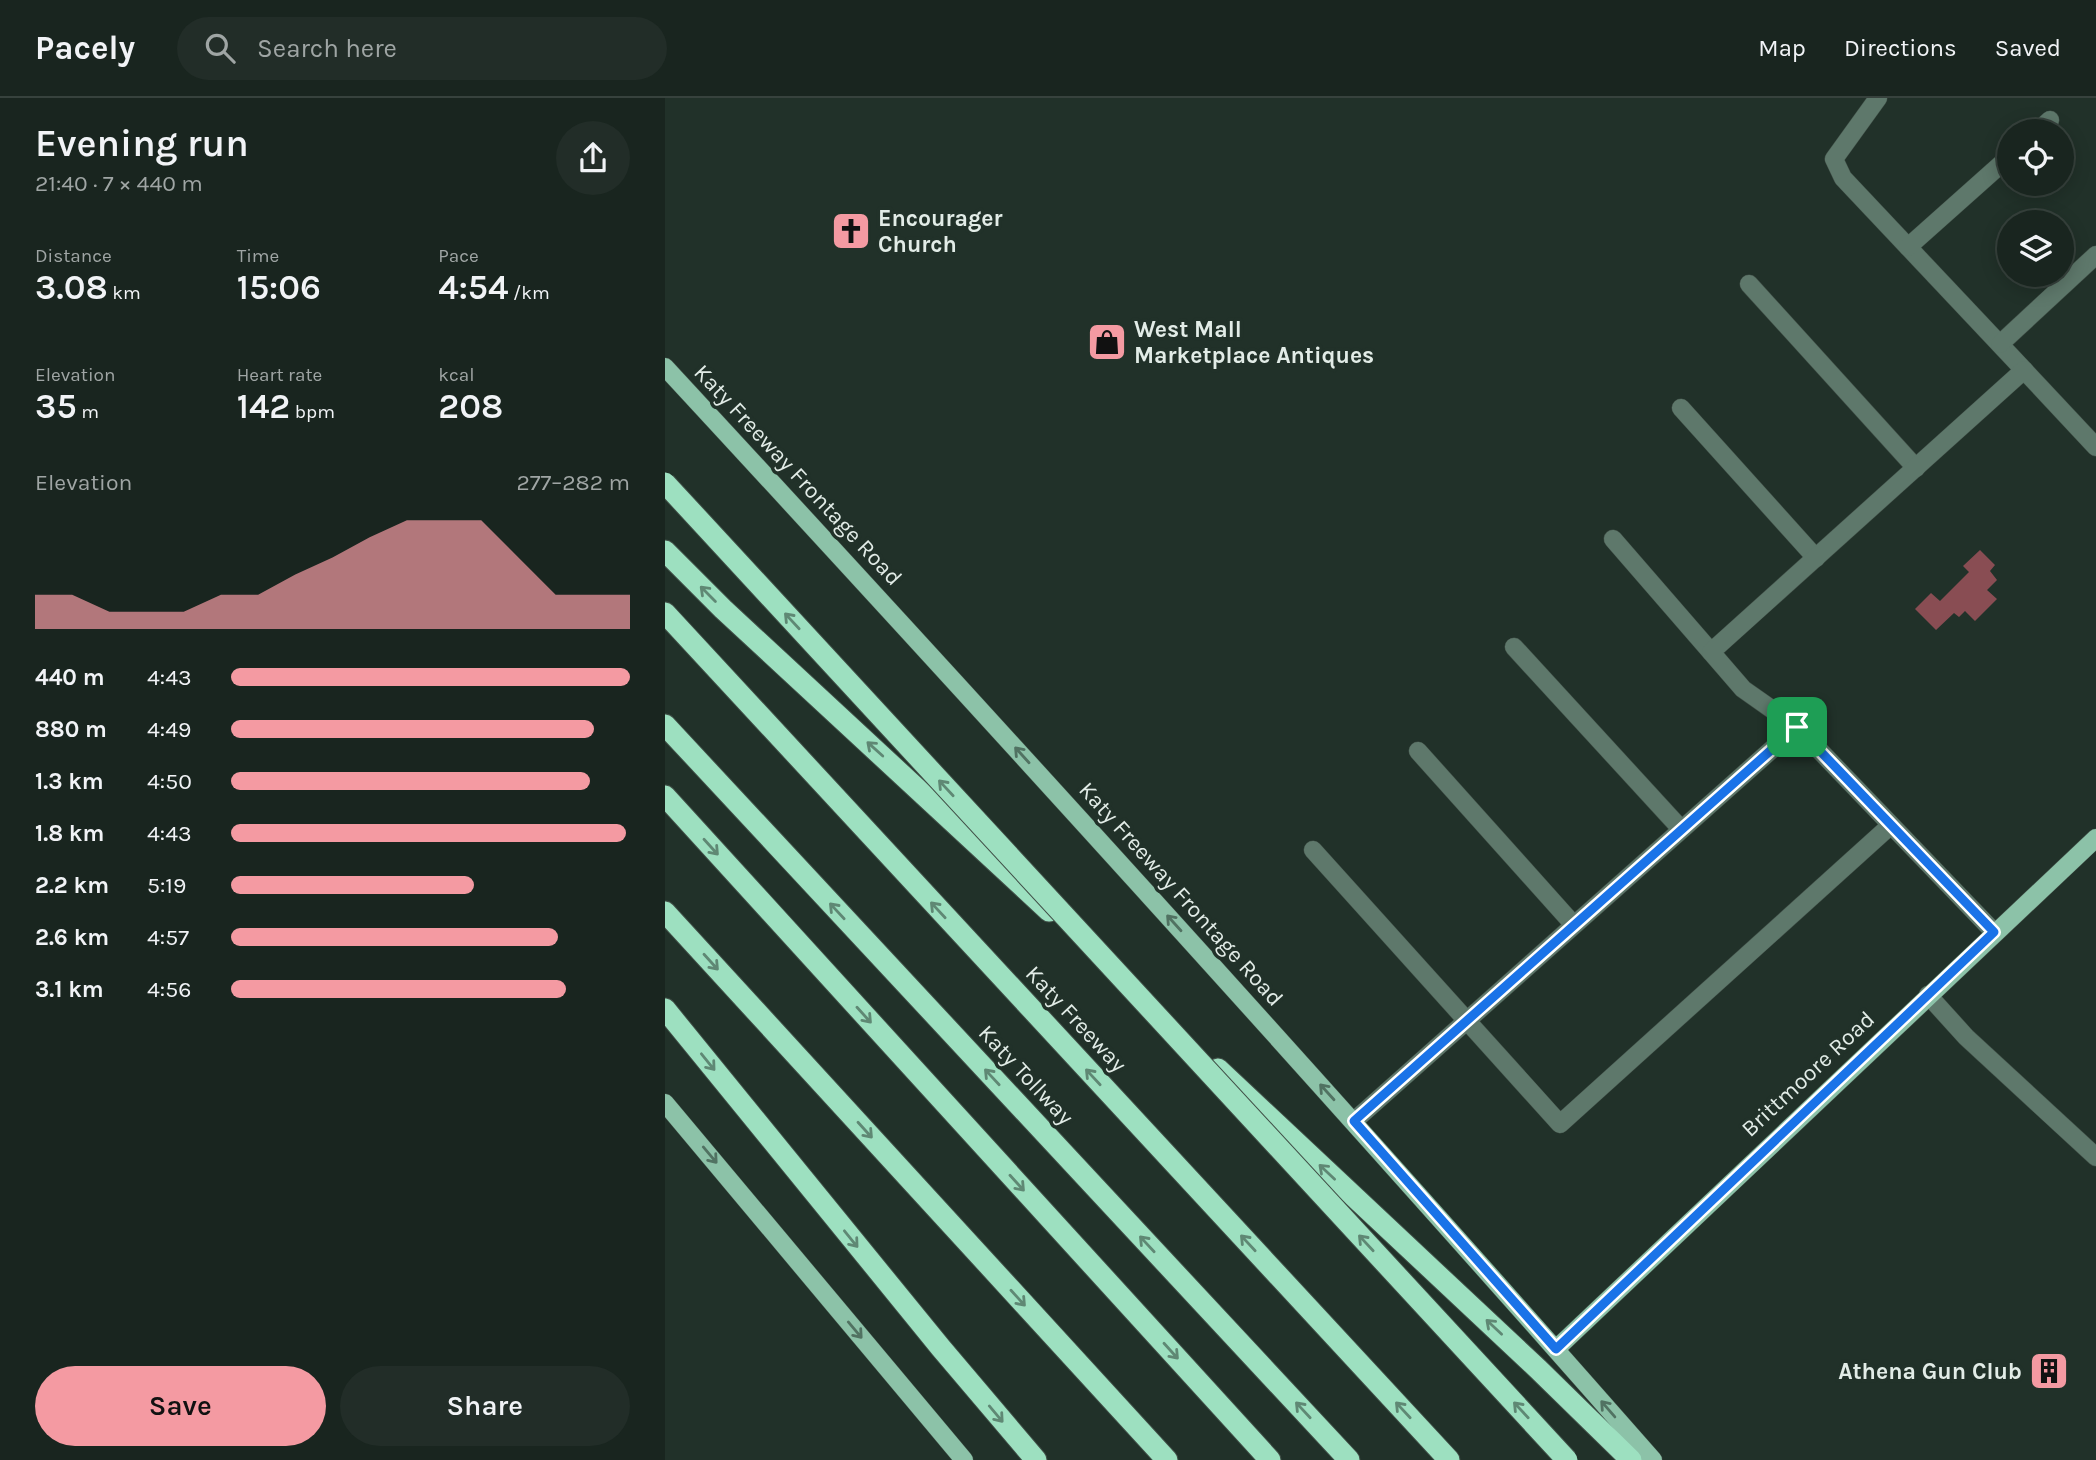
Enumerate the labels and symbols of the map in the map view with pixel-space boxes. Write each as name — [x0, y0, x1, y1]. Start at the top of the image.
place label: Encourager Church — [878, 205, 1003, 258]
church icon: Encourager Church — [830, 210, 872, 252]
place label: West Mall Marketplace Antiques — [1134, 316, 1374, 369]
shop icon: West Mall Marketplace Antiques — [1086, 321, 1128, 363]
street label: Katy Freeway Frontage Road — [688, 359, 908, 591]
one-way arrow — [700, 586, 717, 603]
one-way arrow — [783, 613, 800, 630]
pin — [1767, 697, 1827, 757]
one-way arrow — [867, 740, 884, 757]
one-way arrow — [1014, 746, 1030, 764]
street label: Katy Freeway Frontage Road — [1073, 776, 1289, 1012]
one-way arrow — [938, 779, 954, 797]
one-way arrow — [703, 838, 719, 856]
one-way arrow — [930, 902, 947, 919]
one-way arrow — [829, 903, 846, 920]
one-way arrow — [1166, 915, 1183, 932]
one-way arrow — [703, 953, 720, 970]
street label: Katy Freeway — [1020, 960, 1132, 1078]
street label: Brittmoore Road — [1736, 1005, 1880, 1143]
one-way arrow — [856, 1006, 872, 1024]
street label: Katy Tollway — [973, 1019, 1079, 1131]
one-way arrow — [700, 1052, 716, 1070]
one-way arrow — [984, 1069, 1001, 1086]
one-way arrow — [1085, 1069, 1102, 1086]
one-way arrow — [1319, 1083, 1335, 1101]
one-way arrow — [857, 1121, 873, 1139]
one-way arrow — [702, 1145, 717, 1163]
one-way arrow — [1319, 1163, 1336, 1180]
one-way arrow — [1009, 1174, 1026, 1191]
one-way arrow — [843, 1229, 859, 1247]
one-way arrow — [1240, 1234, 1256, 1252]
one-way arrow — [1358, 1235, 1375, 1252]
one-way arrow — [1139, 1236, 1156, 1253]
one-way arrow — [1010, 1288, 1026, 1306]
one-way arrow — [1486, 1319, 1503, 1336]
one-way arrow — [847, 1320, 863, 1338]
one-way arrow — [1162, 1342, 1179, 1359]
building icon: Athena Gun Club — [2028, 1350, 2070, 1392]
place label: Athena Gun Club — [1838, 1358, 2022, 1385]
one-way arrow — [1600, 1400, 1616, 1418]
one-way arrow — [1395, 1401, 1411, 1419]
one-way arrow — [1294, 1402, 1311, 1419]
one-way arrow — [1512, 1402, 1529, 1419]
one-way arrow — [988, 1404, 1004, 1422]

